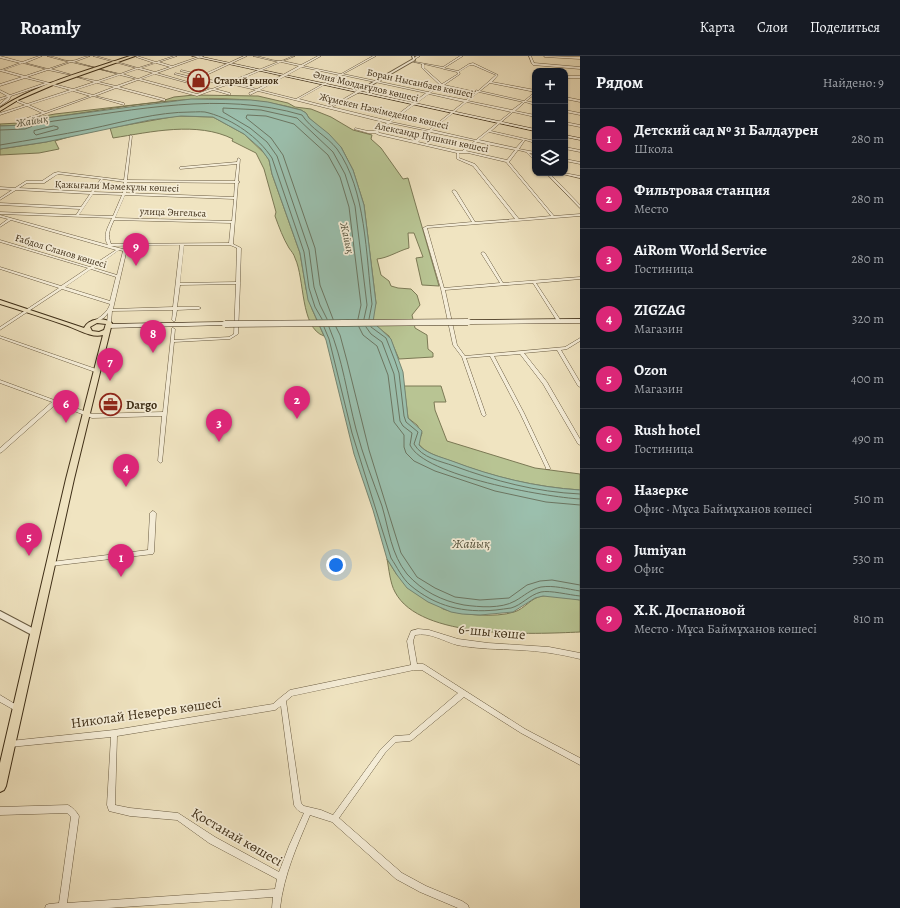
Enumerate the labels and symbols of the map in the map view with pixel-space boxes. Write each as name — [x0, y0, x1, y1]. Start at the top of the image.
street label: Боран Нысанбаев көшесі — [365, 65, 475, 102]
shop icon: Старый рынок — [186, 67, 212, 93]
street label: Әлия Молдағұлов көшесі — [312, 68, 420, 105]
place label: Старый рынок — [214, 74, 279, 87]
street label: Жұмекен Нәжімеденов көшесі — [318, 90, 450, 133]
water label: Жайық — [14, 111, 49, 131]
street label: Александр Пушкин көшесі — [373, 118, 490, 156]
street label: Қажығали Мәмекұлы көшесі — [55, 177, 179, 196]
street label: улица Энгельса — [139, 204, 207, 220]
water label: Жайық — [336, 220, 358, 255]
street label: Ғабдол Сланов көшесі — [14, 231, 108, 271]
pin: 9 — [123, 233, 149, 266]
pin: 8 — [140, 320, 166, 353]
pin: 7 — [97, 348, 123, 381]
pin: 2 — [284, 386, 310, 419]
pin: 6 — [53, 390, 79, 423]
office icon: Dargo — [98, 392, 124, 418]
place label: Dargo — [126, 397, 157, 413]
pin: 3 — [206, 409, 232, 442]
pin: 4 — [113, 454, 139, 487]
pin: 5 — [16, 523, 42, 556]
water label: Жайық — [451, 535, 490, 552]
pin: 1 — [108, 544, 134, 577]
your location — [326, 555, 346, 575]
street label: 6-шы көше — [458, 620, 526, 644]
street label: Николай Неверев көшесі — [69, 693, 223, 733]
street label: Қостанай көшесі — [188, 803, 286, 871]

